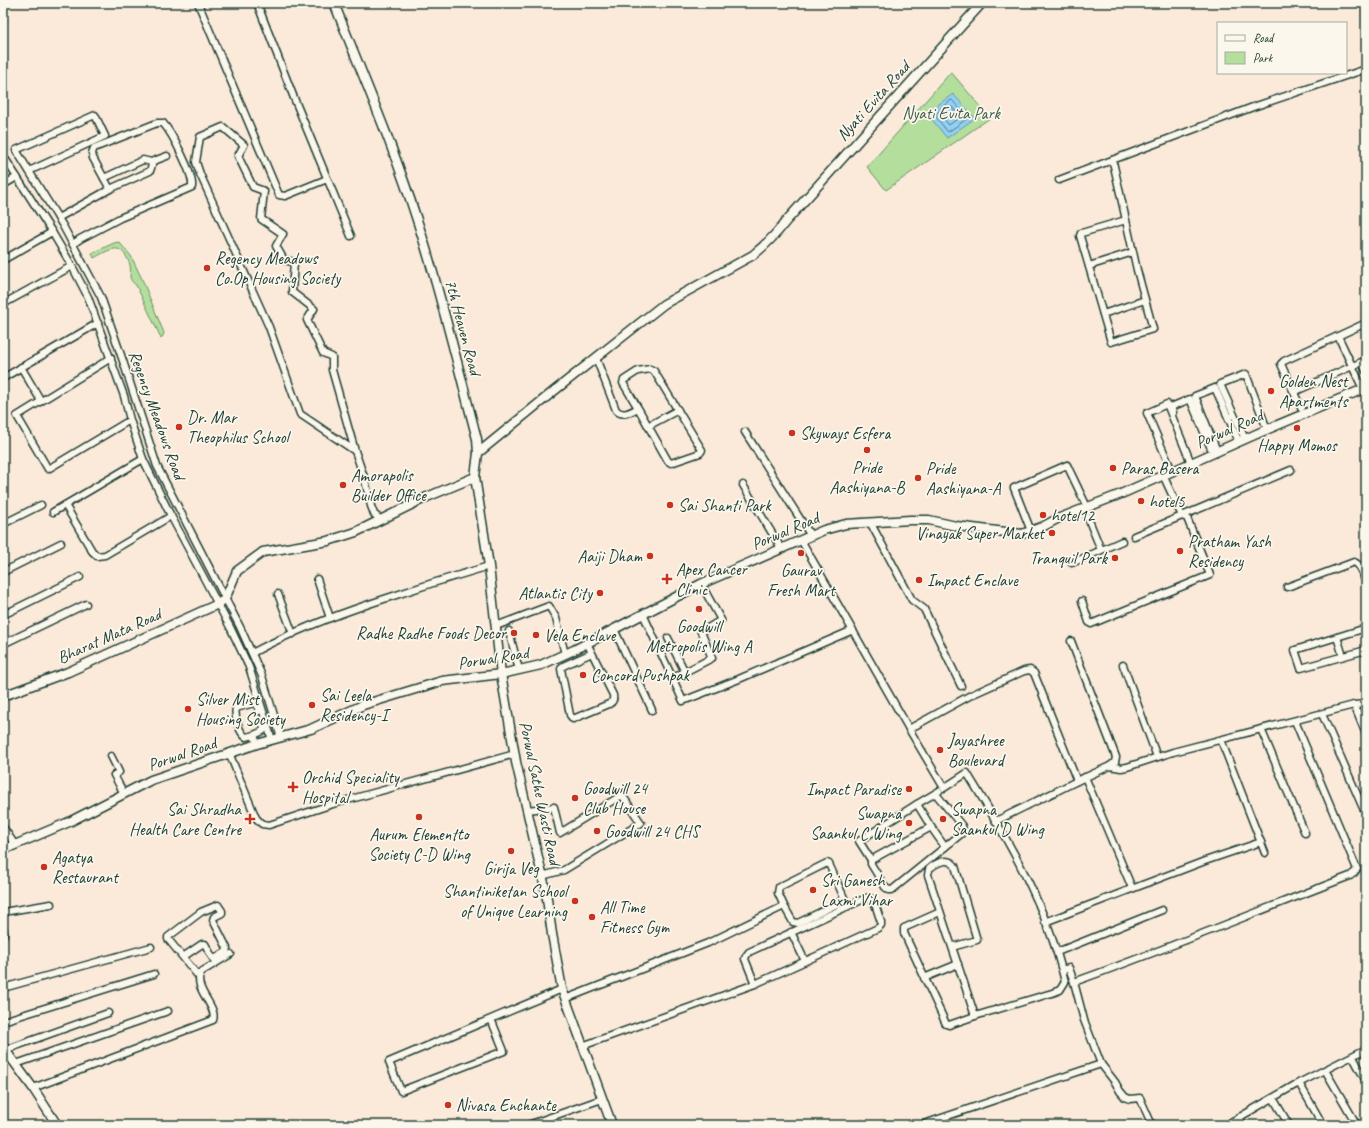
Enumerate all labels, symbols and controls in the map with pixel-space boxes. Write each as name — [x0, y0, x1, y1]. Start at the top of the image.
legend — [1217, 22, 1347, 74]
text: Road — [1253, 30, 1275, 46]
text: Park — [1253, 50, 1274, 66]
street label: Nyati Evita Road — [832, 54, 916, 145]
park label: Nyati Evita Park — [902, 103, 1002, 124]
place label: Regency Meadows Co.Op Housing Society — [215, 248, 342, 289]
marker: Regency Meadows Co.Op Housing Society — [202, 263, 212, 273]
street label: 7th Heaven Road — [440, 277, 487, 380]
street label: Regency Meadows Road — [124, 348, 191, 485]
place label: Golden Nest Apartments — [1279, 371, 1350, 412]
marker: Golden Nest Apartments — [1266, 386, 1276, 396]
street label: Porwal Road — [1192, 404, 1268, 453]
place label: Dr. Mar Theophilus School — [187, 407, 291, 448]
marker: Dr. Mar Theophilus School — [174, 422, 184, 432]
place label: Skyways Esfera — [800, 423, 891, 444]
marker: Happy Momos — [1292, 423, 1302, 433]
marker: Skyways Esfera — [787, 428, 797, 438]
place label: Happy Momos — [1257, 435, 1338, 456]
marker: Pride Aashiyana-B — [862, 445, 872, 455]
place label: Pride Aashiyana-B — [830, 457, 906, 498]
place label: Pride Aashiyana-A — [926, 458, 1002, 499]
place label: Paras Basera — [1121, 458, 1200, 479]
marker: Paras Basera — [1108, 463, 1118, 473]
place label: Amorapolis Builder Office — [351, 465, 427, 506]
marker: Pride Aashiyana-A — [913, 473, 923, 483]
marker: Amorapolis Builder Office — [338, 480, 348, 490]
place label: hotel5 — [1149, 491, 1186, 512]
place label: Sai Shanti Park — [678, 495, 772, 516]
marker: hotel5 — [1136, 496, 1146, 506]
marker: Sai Shanti Park — [665, 500, 675, 510]
place label: hotel12 — [1051, 505, 1096, 526]
street label: Porwal Road — [748, 507, 824, 555]
marker: hotel12 — [1038, 510, 1048, 520]
place label: Vinayak Super Market — [916, 523, 1046, 544]
marker: Vinayak Super Market — [1047, 528, 1057, 538]
place label: Pratham Yash Residency — [1188, 531, 1271, 572]
place label: Aaiji Dham — [578, 546, 642, 567]
marker: Pratham Yash Residency — [1175, 546, 1185, 556]
marker: Gaurav Fresh Mart — [796, 548, 806, 558]
place label: Tranquil Park — [1030, 548, 1109, 569]
marker: Aaiji Dham — [645, 551, 655, 561]
marker: Tranquil Park — [1110, 553, 1120, 563]
place label: Apex Cancer Clinic — [676, 559, 748, 600]
place label: Gaurav Fresh Mart — [767, 560, 837, 601]
place label: Impact Enclave — [927, 570, 1019, 591]
marker: Apex Cancer Clinic — [661, 573, 673, 585]
marker: Impact Enclave — [914, 575, 924, 585]
place label: Atlantis City — [519, 583, 593, 604]
marker: Atlantis City — [595, 588, 605, 598]
street label: Bharat Mata Road — [54, 602, 167, 668]
marker: Goodwill Metropolis Wing A — [694, 604, 704, 614]
place label: Goodwill Metropolis Wing A — [646, 616, 753, 657]
place label: Radhe Radhe Foods Decor — [356, 623, 508, 644]
place label: Vela Enclave — [544, 625, 617, 646]
marker: Radhe Radhe Foods Decor — [509, 628, 519, 638]
marker: Vela Enclave — [531, 630, 541, 640]
street label: Porwal Road — [456, 642, 532, 674]
place label: Concord Pushpak — [591, 665, 691, 686]
marker: Concord Pushpak — [578, 670, 588, 680]
place label: Sai Leela Residency-I — [320, 685, 392, 726]
place label: Silver Mist Housing Society — [196, 689, 286, 730]
marker: Sai Leela Residency-I — [307, 700, 317, 710]
marker: Silver Mist Housing Society — [183, 704, 193, 714]
street label: Porwal Sathe Wasti Road — [515, 719, 566, 870]
place label: Jayashree Boulevard — [947, 730, 1006, 771]
street label: Porwal Road — [145, 732, 221, 776]
marker: Jayashree Boulevard — [935, 745, 945, 755]
place label: Orchid Speciality Hospital — [302, 767, 400, 808]
place label: Goodwill 24 Club House — [583, 778, 649, 819]
place label: Impact Paradise — [807, 779, 902, 800]
marker: Orchid Speciality Hospital — [287, 781, 299, 793]
marker: Impact Paradise — [904, 784, 914, 794]
marker: Goodwill 24 Club House — [570, 793, 580, 803]
place label: Sai Shradha Health Care Centre — [129, 799, 243, 840]
place label: Swapna Saankul D Wing — [951, 799, 1045, 840]
place label: Swapna Saankul C Wing — [810, 803, 903, 844]
marker: Aurum Elementto Society C-D Wing — [414, 812, 424, 822]
marker: Sai Shradha Health Care Centre — [244, 813, 256, 825]
marker: Swapna Saankul D Wing — [938, 814, 948, 824]
marker: Swapna Saankul C Wing — [904, 818, 914, 828]
place label: Goodwill 24 CHS — [605, 821, 702, 842]
place label: Aurum Elementto Society C-D Wing — [369, 824, 471, 865]
marker: Goodwill 24 CHS — [592, 826, 602, 836]
marker: Girija Veg — [506, 846, 516, 856]
place label: Agatya Restaurant — [52, 847, 120, 888]
place label: Girija Veg — [484, 858, 539, 879]
marker: Agatya Restaurant — [39, 862, 49, 872]
place label: Sri Ganesh Laxmi Vihar — [821, 870, 894, 911]
place label: Shantiniketan School of Unique Learning — [443, 881, 570, 922]
marker: Sri Ganesh Laxmi Vihar — [808, 885, 818, 895]
marker: Shantiniketan School of Unique Learning — [570, 896, 580, 906]
place label: All Time Fitness Gym — [600, 897, 670, 938]
marker: All Time Fitness Gym — [587, 912, 597, 922]
place label: Nivasa Enchante — [456, 1095, 557, 1116]
marker: Nivasa Enchante — [443, 1100, 453, 1110]

